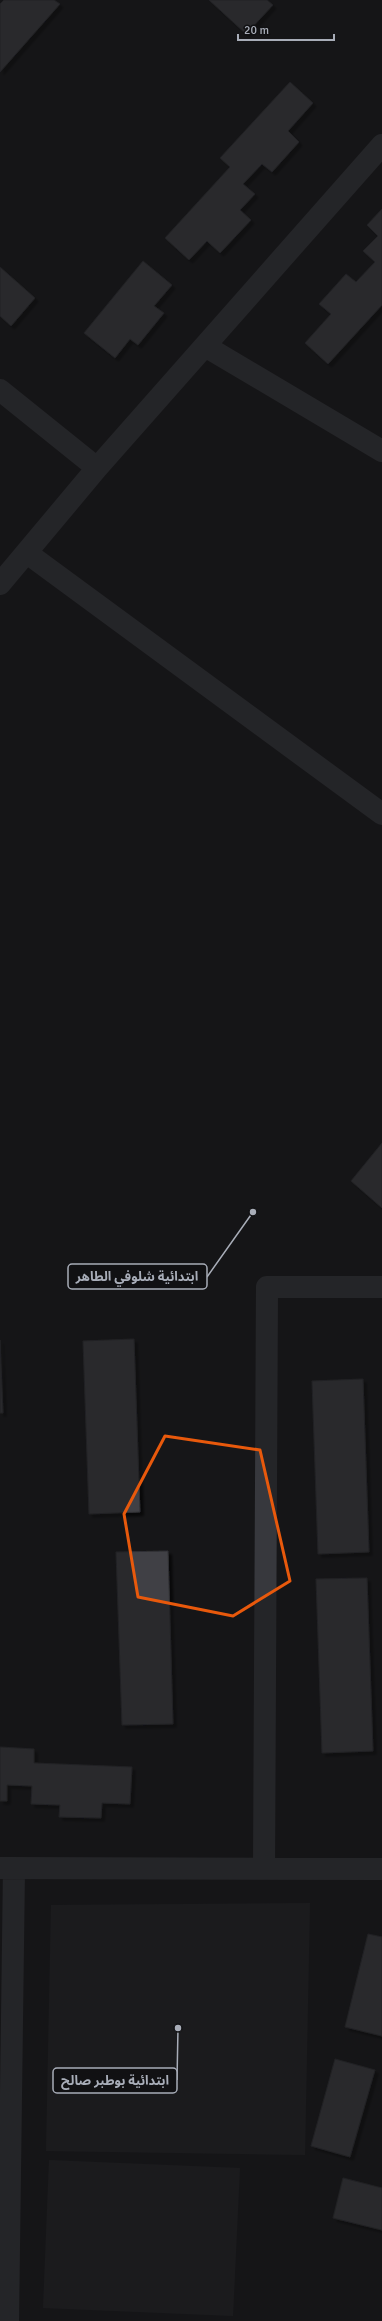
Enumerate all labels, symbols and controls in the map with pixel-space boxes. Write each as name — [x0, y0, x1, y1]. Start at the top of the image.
scale bar — [238, 16, 334, 42]
text: 20 m — [244, 23, 269, 38]
callout: ابتدائية شلوفي الطاهر — [68, 1264, 207, 1289]
text: ابتدائية شلوفي الطاهر — [75, 1269, 198, 1287]
callout: ابتدائية بوطبر صالح — [53, 2068, 177, 2093]
text: ابتدائية بوطبر صالح — [61, 2073, 169, 2090]

